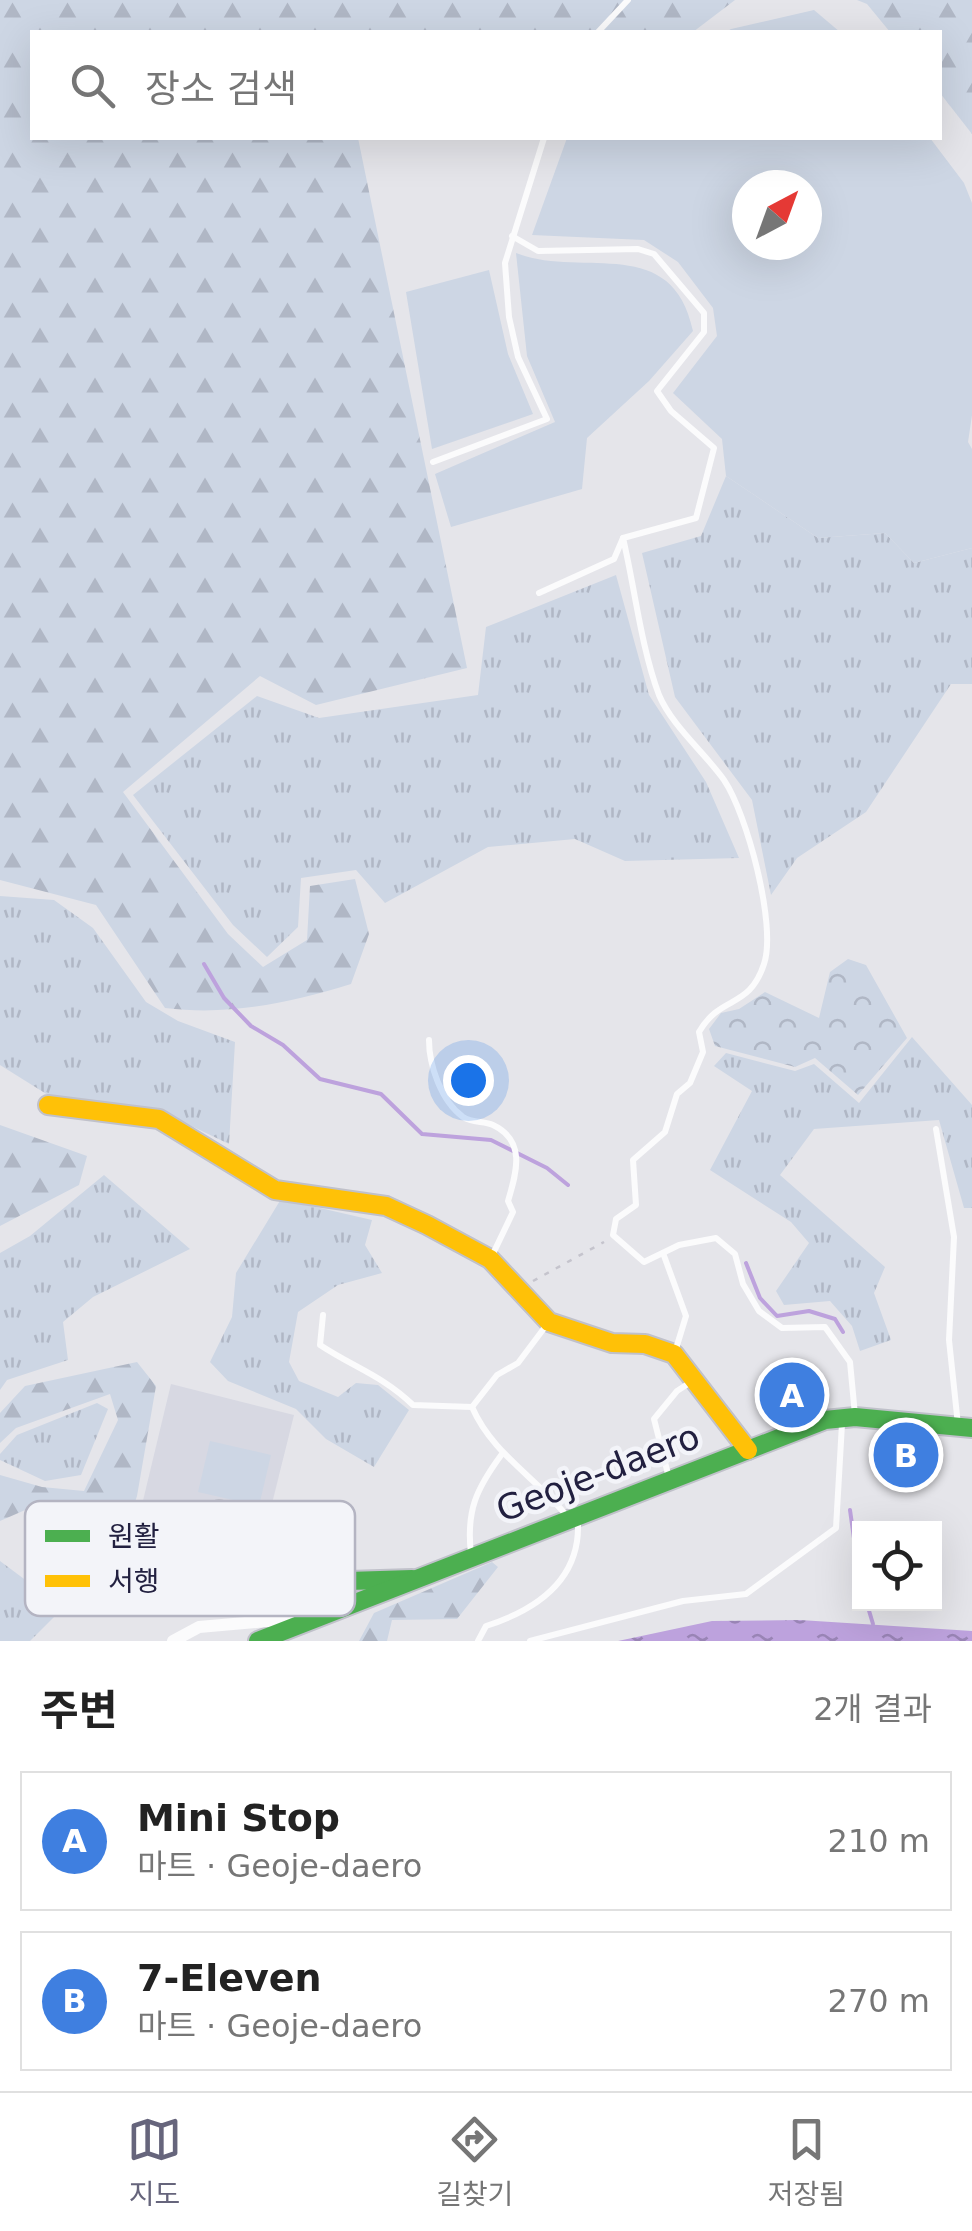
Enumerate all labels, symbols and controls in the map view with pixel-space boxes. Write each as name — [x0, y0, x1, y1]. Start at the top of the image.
search box — [30, 30, 942, 140]
icon: search — [65, 58, 120, 113]
text: 장소 검색 — [145, 67, 297, 111]
north arrow — [732, 170, 822, 260]
your location — [443, 1055, 494, 1106]
pin: A — [760, 1358, 824, 1432]
street label: Geoje-daero — [491, 1416, 705, 1530]
pin: B — [874, 1418, 938, 1492]
legend — [25, 1501, 355, 1616]
text: 원활 — [108, 1520, 160, 1553]
map controls — [852, 1521, 942, 1611]
button: locate — [852, 1521, 942, 1611]
text: 서행 — [108, 1565, 160, 1598]
text: 주변 — [40, 1686, 117, 1735]
text: 2개 결과 — [813, 1690, 932, 1728]
text: Mini Stop — [137, 1796, 340, 1840]
text: A — [62, 1822, 87, 1860]
text: 210 m — [828, 1822, 930, 1860]
text: 마트 · Geoje-daero — [137, 1847, 422, 1885]
text: 7-Eleven — [137, 1956, 322, 2000]
text: B — [62, 1982, 87, 2020]
text: 270 m — [828, 1982, 930, 2020]
text: 마트 · Geoje-daero — [137, 2007, 422, 2045]
tab: 지도 — [127, 2112, 182, 2212]
tab: 길찾기 — [436, 2112, 513, 2212]
tab: 저장됨 — [768, 2112, 845, 2212]

